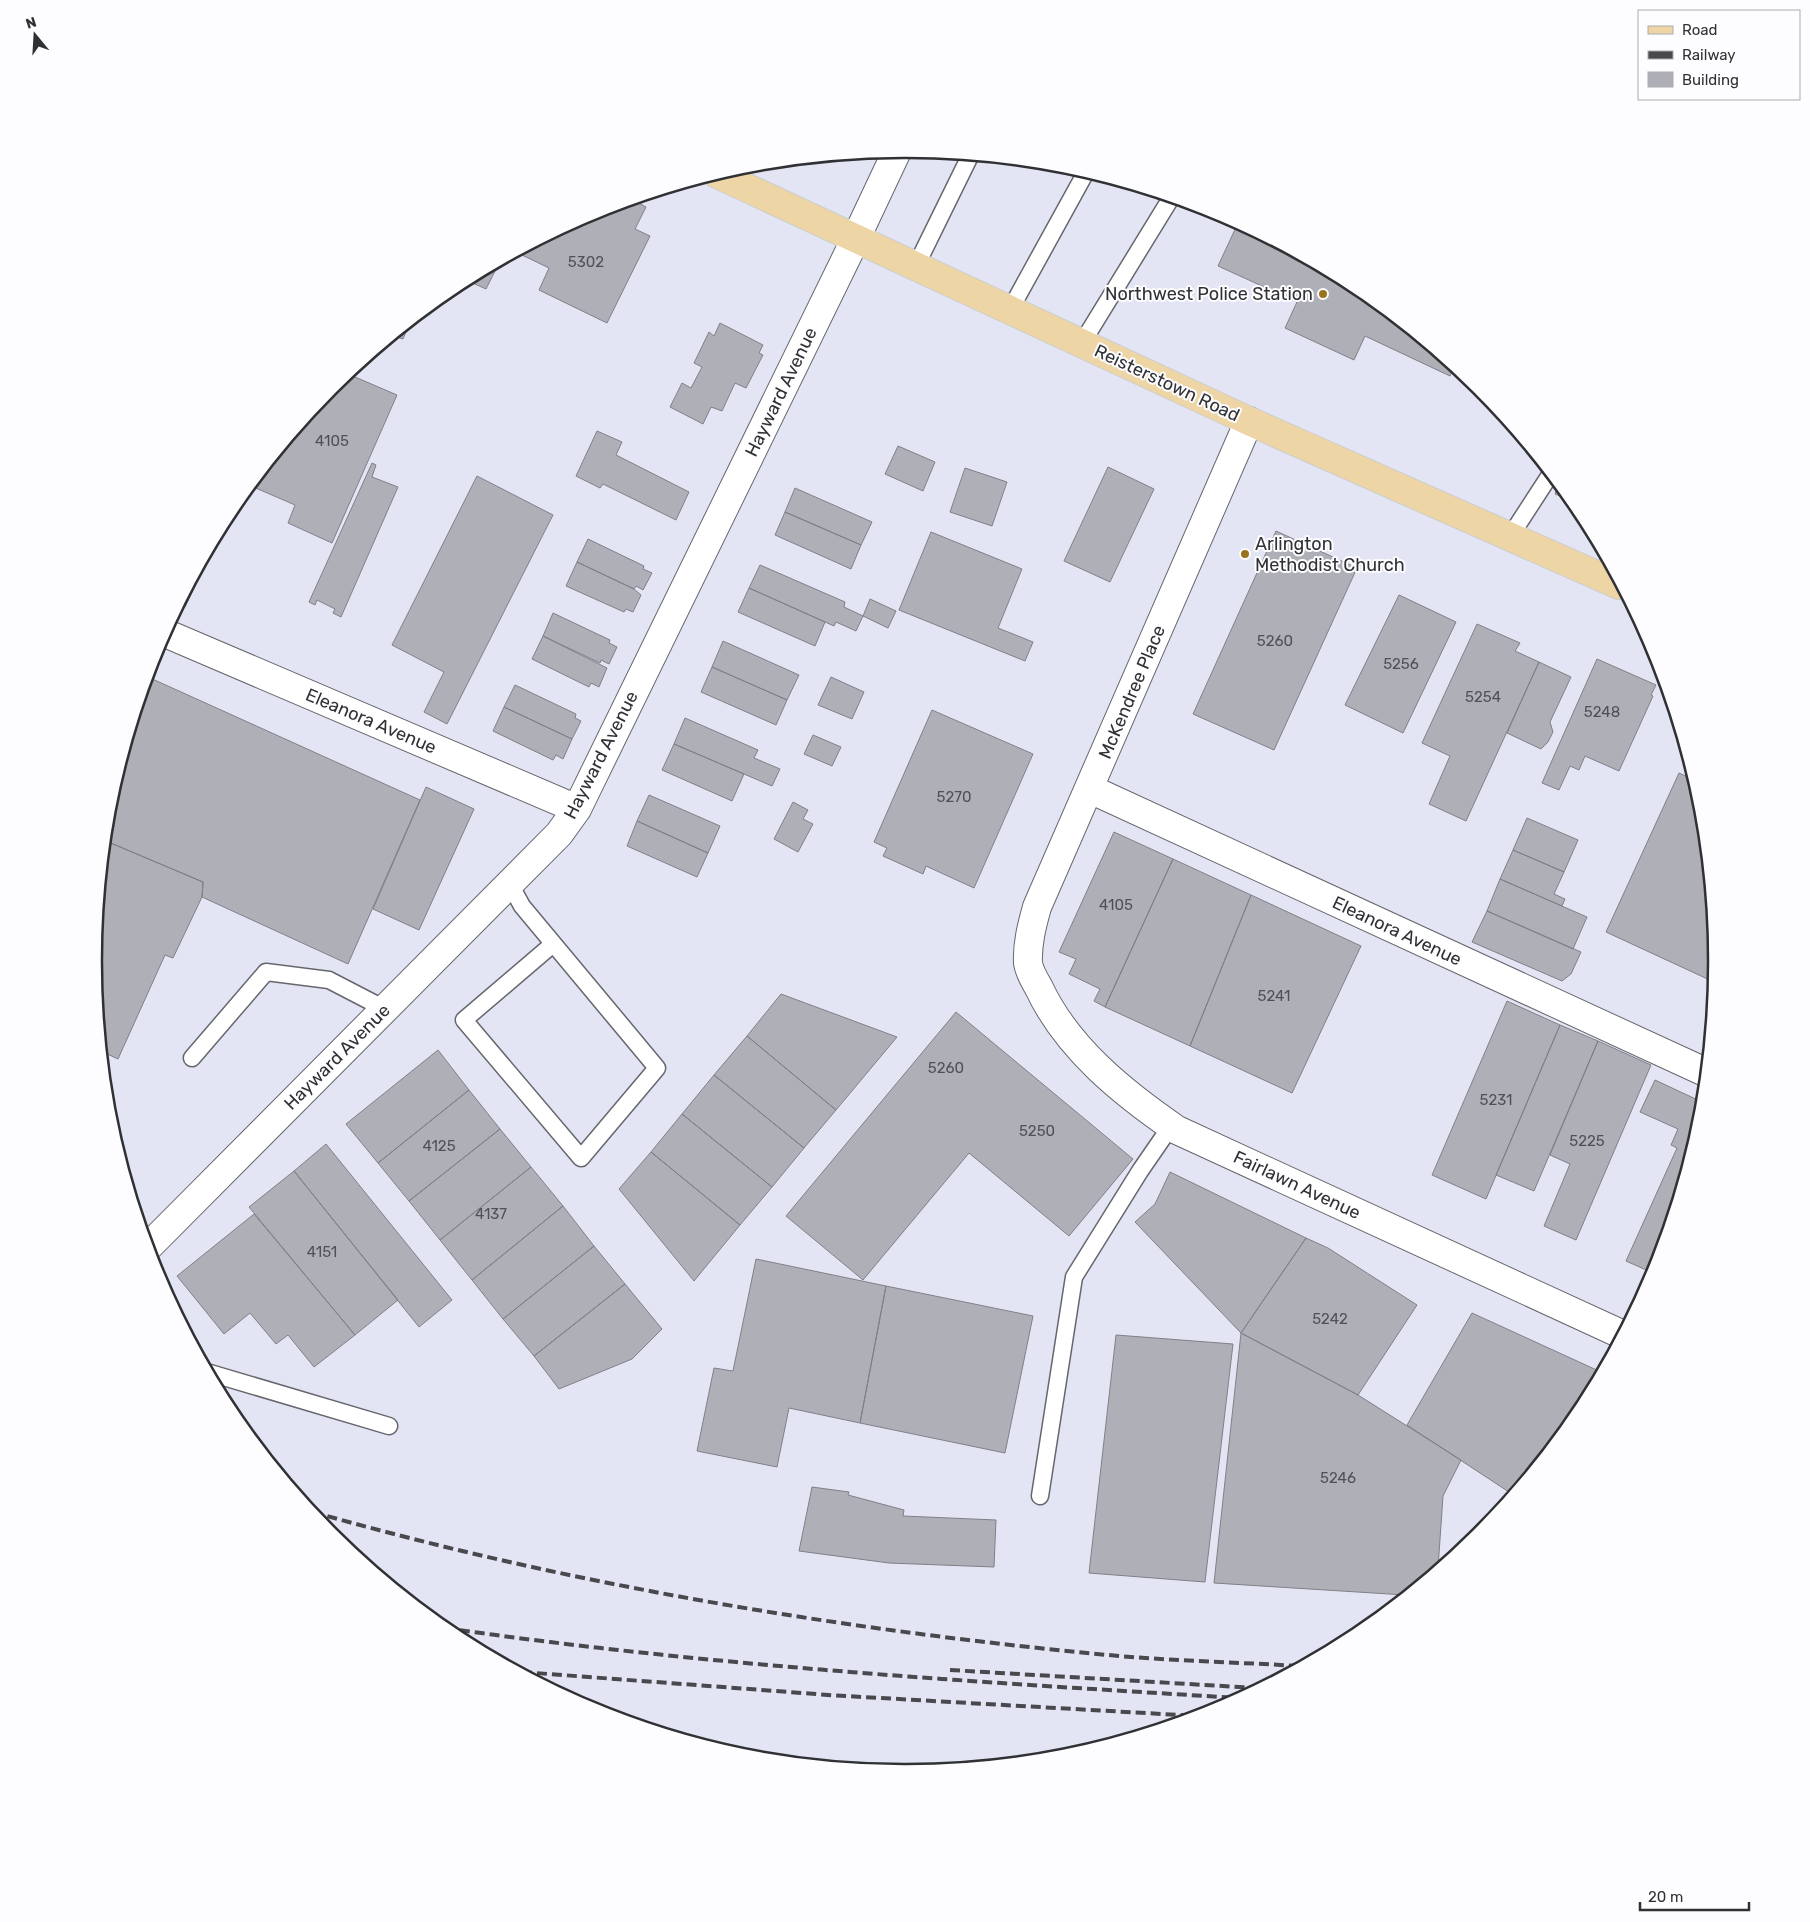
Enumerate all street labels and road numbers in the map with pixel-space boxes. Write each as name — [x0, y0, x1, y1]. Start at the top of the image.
street label: Hayward Avenue — [740, 324, 822, 460]
street label: Reisterstown Road — [1091, 340, 1243, 426]
street label: McKendree Place — [1094, 622, 1170, 762]
street label: Eleanora Avenue — [302, 683, 440, 759]
street label: Hayward Avenue — [559, 687, 643, 823]
street label: Eleanora Avenue — [1329, 891, 1465, 971]
street label: Hayward Avenue — [279, 999, 395, 1115]
street label: Fairlawn Avenue — [1230, 1146, 1364, 1224]

